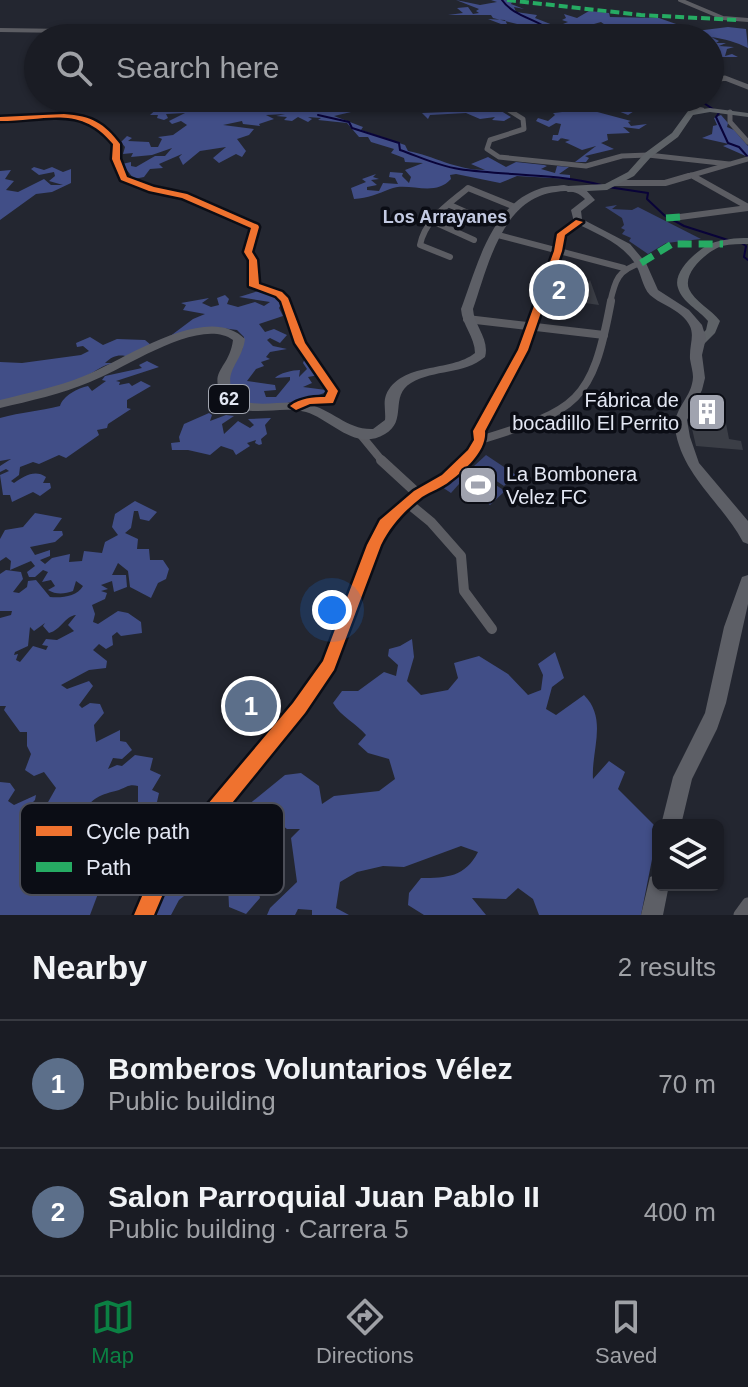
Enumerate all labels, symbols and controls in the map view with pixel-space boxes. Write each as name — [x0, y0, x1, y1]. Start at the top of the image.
search box — [24, 24, 724, 112]
icon: search — [52, 46, 96, 90]
text: Search here — [116, 51, 279, 84]
district label: Los Arrayanes — [383, 207, 507, 227]
pin: 2 — [533, 260, 585, 320]
road number: 62 — [209, 385, 249, 413]
place label: Fábrica de bocadillo El Perrito — [512, 389, 679, 434]
building icon: Fábrica de bocadillo El Perrito — [686, 391, 728, 433]
place label: La Bombonera Velez FC — [506, 463, 638, 508]
sports icon: La Bombonera Velez FC — [457, 464, 499, 506]
your location — [312, 590, 352, 630]
pin: 1 — [225, 676, 277, 736]
legend — [20, 803, 284, 895]
text: Cycle path — [86, 819, 190, 844]
map controls — [652, 819, 724, 891]
button: layers — [652, 819, 724, 891]
text: Path — [86, 855, 131, 880]
text: Nearby — [32, 948, 147, 986]
text: 2 results — [618, 952, 716, 982]
text: Bomberos Voluntarios Vélez — [108, 1052, 513, 1085]
text: 1 — [51, 1069, 65, 1099]
text: 70 m — [658, 1069, 716, 1099]
text: Public building — [108, 1086, 276, 1116]
text: Salon Parroquial Juan Pablo II — [108, 1180, 540, 1213]
text: 2 — [51, 1197, 65, 1227]
text: 400 m — [644, 1197, 716, 1227]
text: Public building · Carrera 5 — [108, 1214, 409, 1244]
tab: Map — [91, 1295, 135, 1369]
tab: Directions — [316, 1295, 414, 1369]
tab: Saved — [595, 1295, 657, 1369]

